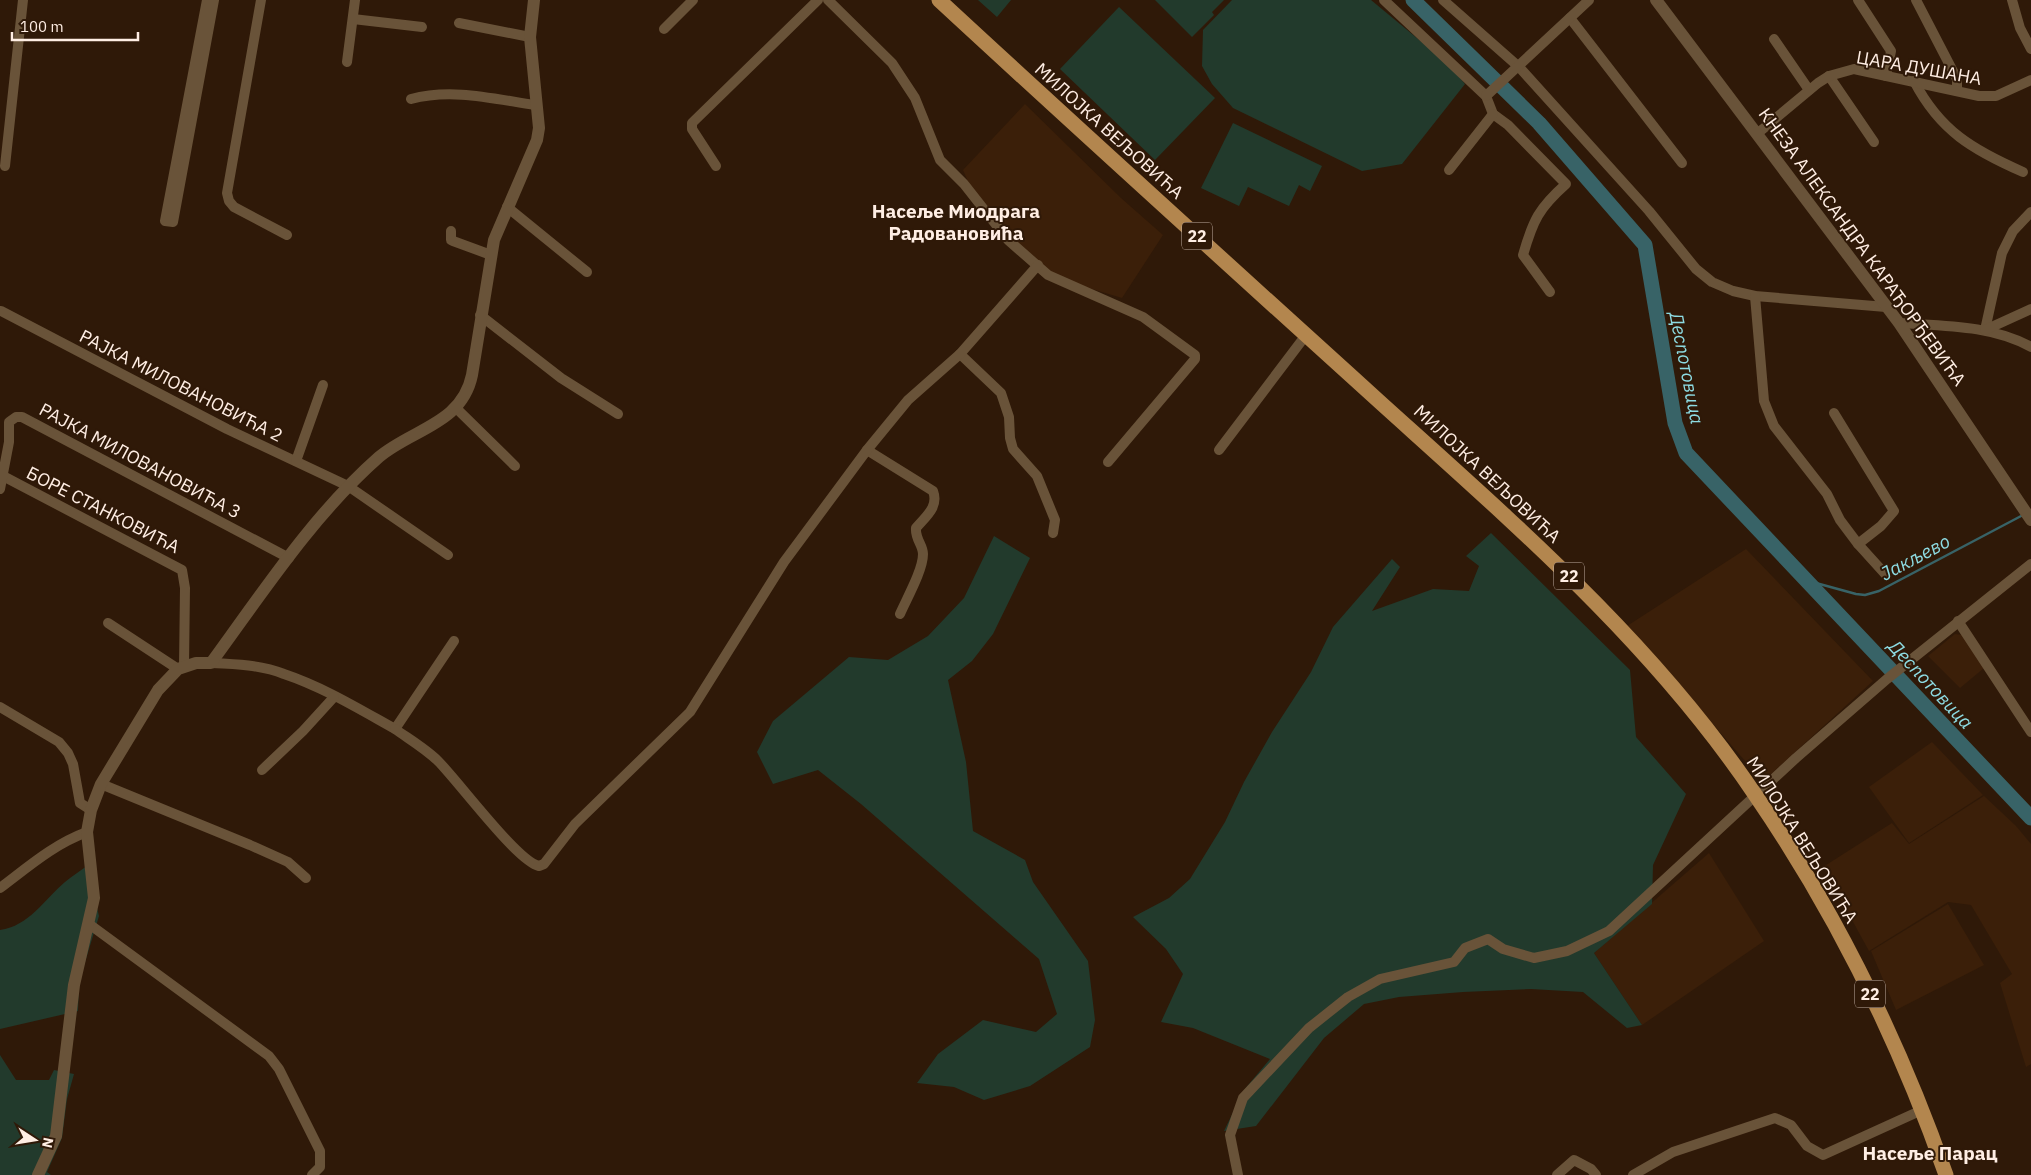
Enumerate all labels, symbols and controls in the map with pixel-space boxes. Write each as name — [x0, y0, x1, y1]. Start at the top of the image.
scale bar — [12, 10, 139, 42]
text: 100 m — [20, 17, 64, 36]
street label: ЦАРА ДУШАНА — [1855, 45, 1984, 90]
street label: МИЛОЈКА ВЕЉОВИЋА — [1030, 58, 1189, 204]
street label: КНЕЗА АЛЕКСАНДРА КАРАЂОРЂЕВИЋА — [1754, 103, 1971, 391]
district label: Насеље Миодрага Радовановића — [872, 199, 1040, 245]
road number: 22 — [1182, 222, 1212, 250]
water label: Деспотовица — [1664, 308, 1710, 426]
street label: РАЈКА МИЛОВАНОВИЋА 2 — [76, 324, 287, 447]
street label: РАЈКА МИЛОВАНОВИЋА 3 — [36, 398, 245, 524]
street label: МИЛОЈКА ВЕЉОВИЋА — [1409, 400, 1566, 548]
street label: БОРЕ СТАНКОВИЋА — [23, 461, 184, 558]
water label: Јакљево — [1876, 529, 1954, 585]
road number: 22 — [1554, 562, 1584, 590]
water label: Деспотовица — [1882, 633, 1979, 734]
street label: МИЛОЈКА ВЕЉОВИЋА — [1742, 752, 1863, 928]
road number: 22 — [1855, 981, 1885, 1008]
north arrow — [10, 1115, 60, 1165]
text: N — [38, 1136, 58, 1150]
district label: Насеље Парац — [1862, 1141, 1998, 1165]

